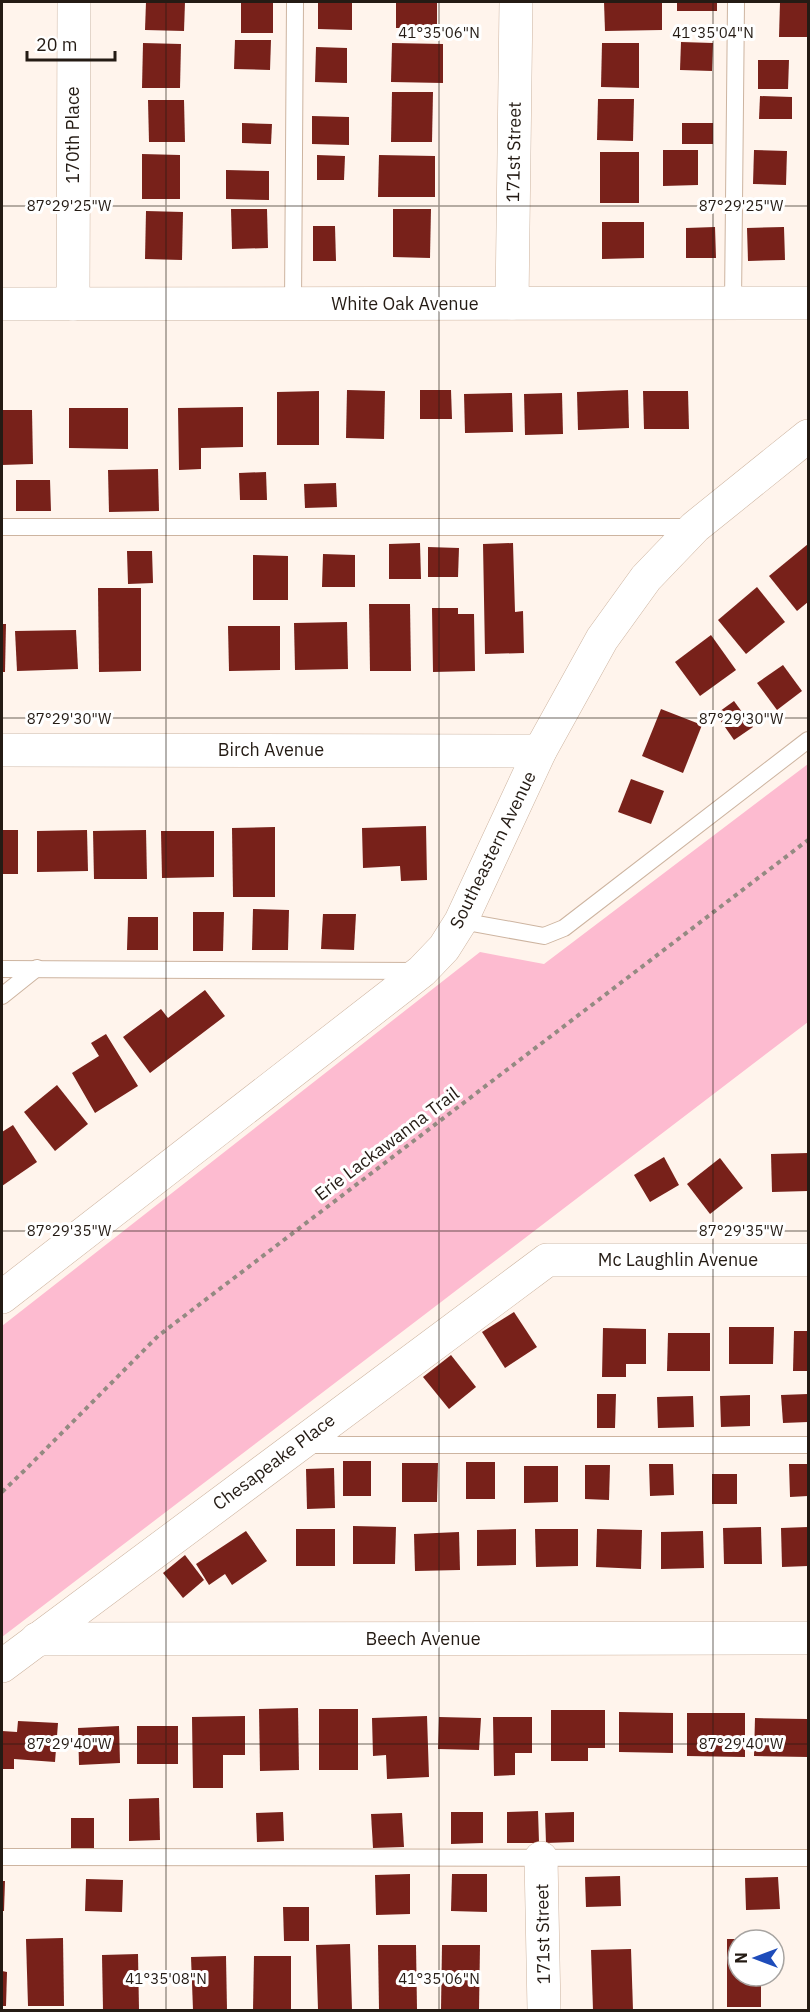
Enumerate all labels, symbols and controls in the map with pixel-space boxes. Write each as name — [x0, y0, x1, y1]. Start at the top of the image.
text: 41°35'06"N — [398, 23, 480, 42]
text: 41°35'04"N — [672, 23, 754, 42]
scale bar — [27, 24, 116, 62]
text: 20 m — [36, 33, 78, 56]
street label: 170th Place — [61, 86, 84, 184]
street label: 171st Street — [501, 101, 526, 203]
text: 87°29'25"W — [27, 196, 112, 215]
text: 87°29'25"W — [699, 196, 784, 215]
street label: White Oak Avenue — [331, 292, 479, 315]
text: 87°29'30"W — [27, 709, 112, 728]
text: 87°29'30"W — [699, 709, 784, 728]
street label: Birch Avenue — [218, 738, 324, 761]
street label: Southeastern Avenue — [444, 767, 541, 932]
street label: Erie Lackawanna Trail — [310, 1082, 464, 1205]
text: 87°29'35"W — [27, 1221, 112, 1240]
text: 87°29'35"W — [699, 1221, 784, 1240]
street label: Mc Laughlin Avenue — [598, 1248, 758, 1271]
street label: Chesapeake Place — [208, 1408, 339, 1515]
street label: Beech Avenue — [365, 1627, 481, 1650]
text: 87°29'40"W — [27, 1734, 112, 1753]
text: 87°29'40"W — [699, 1734, 784, 1753]
street label: 171st Street — [530, 1883, 555, 1985]
north arrow — [726, 1928, 786, 1988]
text: N — [731, 1952, 751, 1964]
text: 41°35'08"N — [125, 1969, 207, 1988]
text: 41°35'06"N — [398, 1969, 480, 1988]

